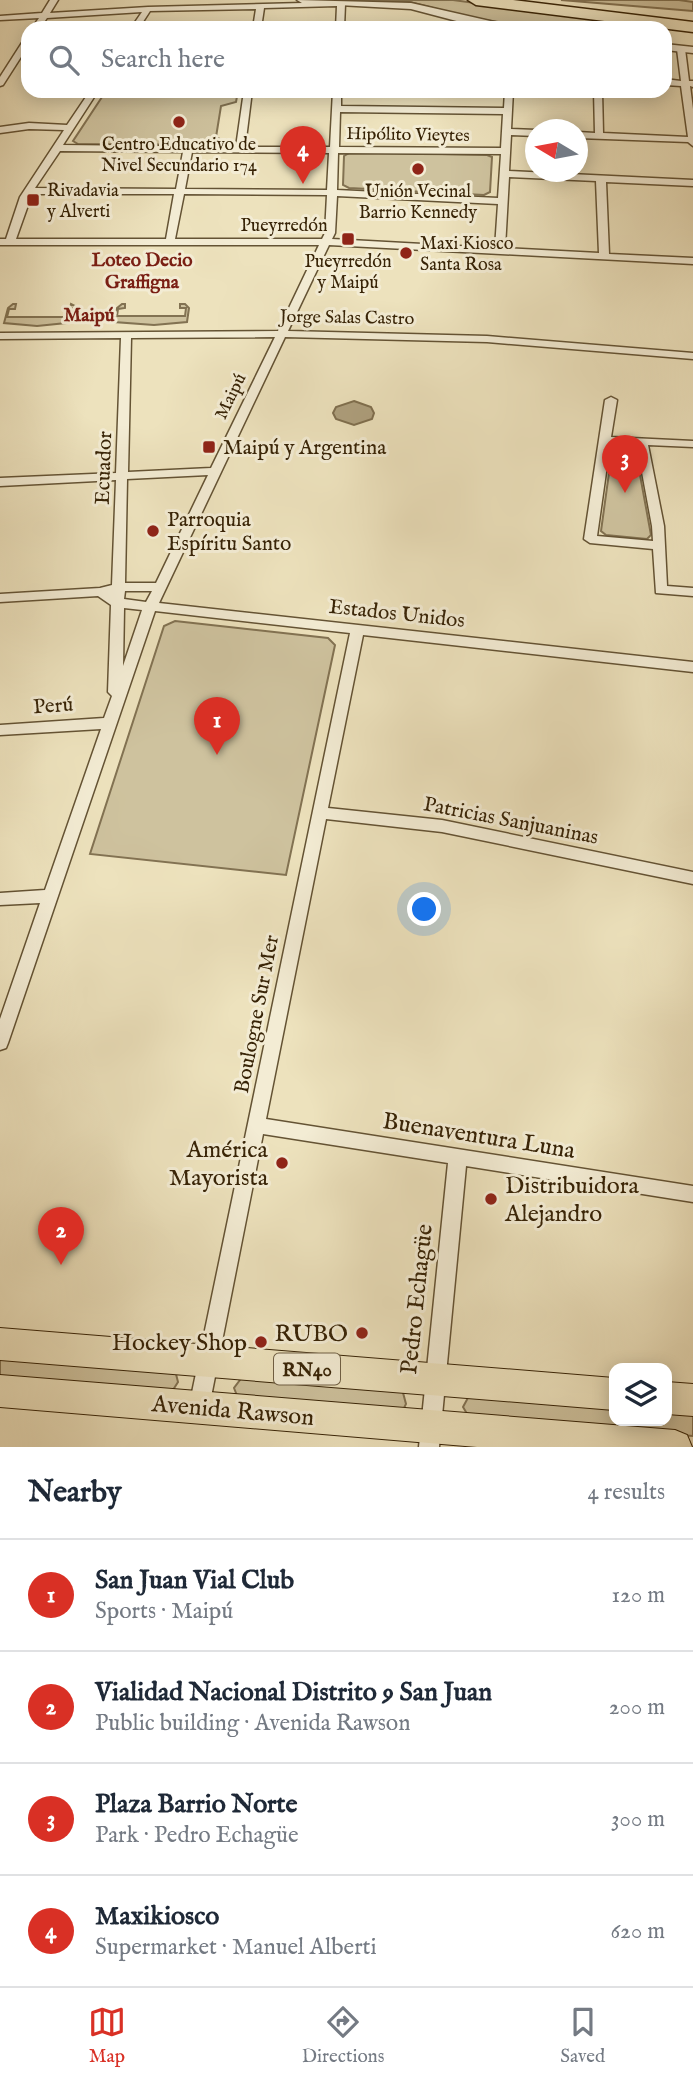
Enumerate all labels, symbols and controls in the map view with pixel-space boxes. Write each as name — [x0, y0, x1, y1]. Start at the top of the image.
search box — [21, 21, 672, 98]
icon: search — [45, 41, 83, 79]
text: Search here — [101, 43, 225, 76]
marker: Centro Educativo de Nivel Secundario 174 — [171, 114, 187, 130]
north arrow — [525, 119, 588, 182]
street label: Hipólito Vieytes — [346, 123, 470, 148]
pin: 4 — [280, 126, 326, 184]
place label: Centro Educativo de Nivel Secundario 174 — [101, 134, 257, 178]
marker: Unión Vecinal Barrio Kennedy — [410, 161, 426, 177]
place label: Rivadavia y Alverti — [46, 180, 119, 224]
place label: Unión Vecinal Barrio Kennedy — [359, 181, 477, 225]
marker: Rivadavia y Alverti — [25, 192, 41, 208]
street label: Pueyrredón — [240, 215, 328, 238]
marker: Pueyrredón y Maipú — [340, 231, 356, 247]
place label: Maxi Kiosco Santa Rosa — [420, 233, 514, 277]
marker: Maxi Kiosco Santa Rosa — [398, 245, 414, 261]
district label: Loteo Decio Graffigna — [92, 249, 192, 295]
place label: Pueyrredón y Maipú — [304, 251, 392, 295]
district label: Maipú — [63, 304, 115, 328]
street label: Jorge Salas Castro — [278, 306, 415, 331]
street label: Maipú — [210, 370, 252, 423]
street label: Ecuador — [90, 430, 119, 505]
place label: Maipú y Argentina — [223, 435, 387, 462]
pin: 3 — [602, 435, 648, 493]
marker: Maipú y Argentina — [201, 439, 217, 455]
place label: Parroquia Espíritu Santo — [167, 507, 291, 558]
marker: Parroquia Espíritu Santo — [145, 523, 161, 539]
street label: Estados Unidos — [328, 594, 466, 635]
street label: Perú — [32, 692, 74, 721]
pin: 1 — [194, 697, 240, 755]
street label: Patricias Sanjuaninas — [421, 791, 600, 852]
your location — [407, 892, 441, 926]
street label: Boulogne Sur Mer — [229, 933, 286, 1096]
street label: Buenaventura Luna — [380, 1106, 578, 1167]
place label: América Mayorista — [169, 1135, 269, 1194]
marker: América Mayorista — [274, 1155, 290, 1171]
place label: Distribuidora Alejandro — [504, 1171, 639, 1230]
marker: Distribuidora Alejandro — [483, 1191, 499, 1207]
pin: 2 — [38, 1207, 84, 1265]
street label: Pedro Echagüe — [394, 1222, 441, 1376]
place label: RUBO — [275, 1319, 348, 1350]
marker: RUBO — [354, 1325, 370, 1341]
place label: Hockey Shop — [112, 1328, 247, 1359]
marker: Hockey Shop — [253, 1334, 269, 1350]
road number: RN40 — [274, 1354, 340, 1385]
map controls — [609, 1363, 672, 1426]
button: layers — [609, 1363, 672, 1426]
street label: Avenida Rawson — [149, 1389, 316, 1434]
text: Nearby — [28, 1474, 121, 1512]
text: 4 results — [587, 1478, 665, 1507]
text: San Juan Vial Club — [95, 1564, 294, 1597]
text: 1 — [47, 1581, 55, 1610]
text: 120 m — [612, 1581, 665, 1610]
text: Sports · Maipú — [95, 1597, 233, 1626]
text: Vialidad Nacional Distrito 9 San Juan — [95, 1676, 492, 1709]
text: 2 — [46, 1693, 56, 1722]
text: 200 m — [609, 1693, 665, 1722]
text: Public building · Avenida Rawson — [95, 1709, 410, 1738]
text: Plaza Barrio Norte — [95, 1788, 297, 1821]
text: 3 — [47, 1805, 55, 1834]
text: 300 m — [611, 1805, 665, 1834]
text: Park · Pedro Echagüe — [95, 1821, 299, 1850]
text: Maxikiosco — [95, 1900, 219, 1933]
text: 4 — [45, 1917, 57, 1946]
text: 620 m — [610, 1917, 665, 1946]
text: Supermarket · Manuel Alberti — [95, 1933, 377, 1962]
tab: Map — [88, 2003, 126, 2069]
tab: Directions — [302, 2003, 384, 2069]
tab: Saved — [560, 2003, 605, 2069]

